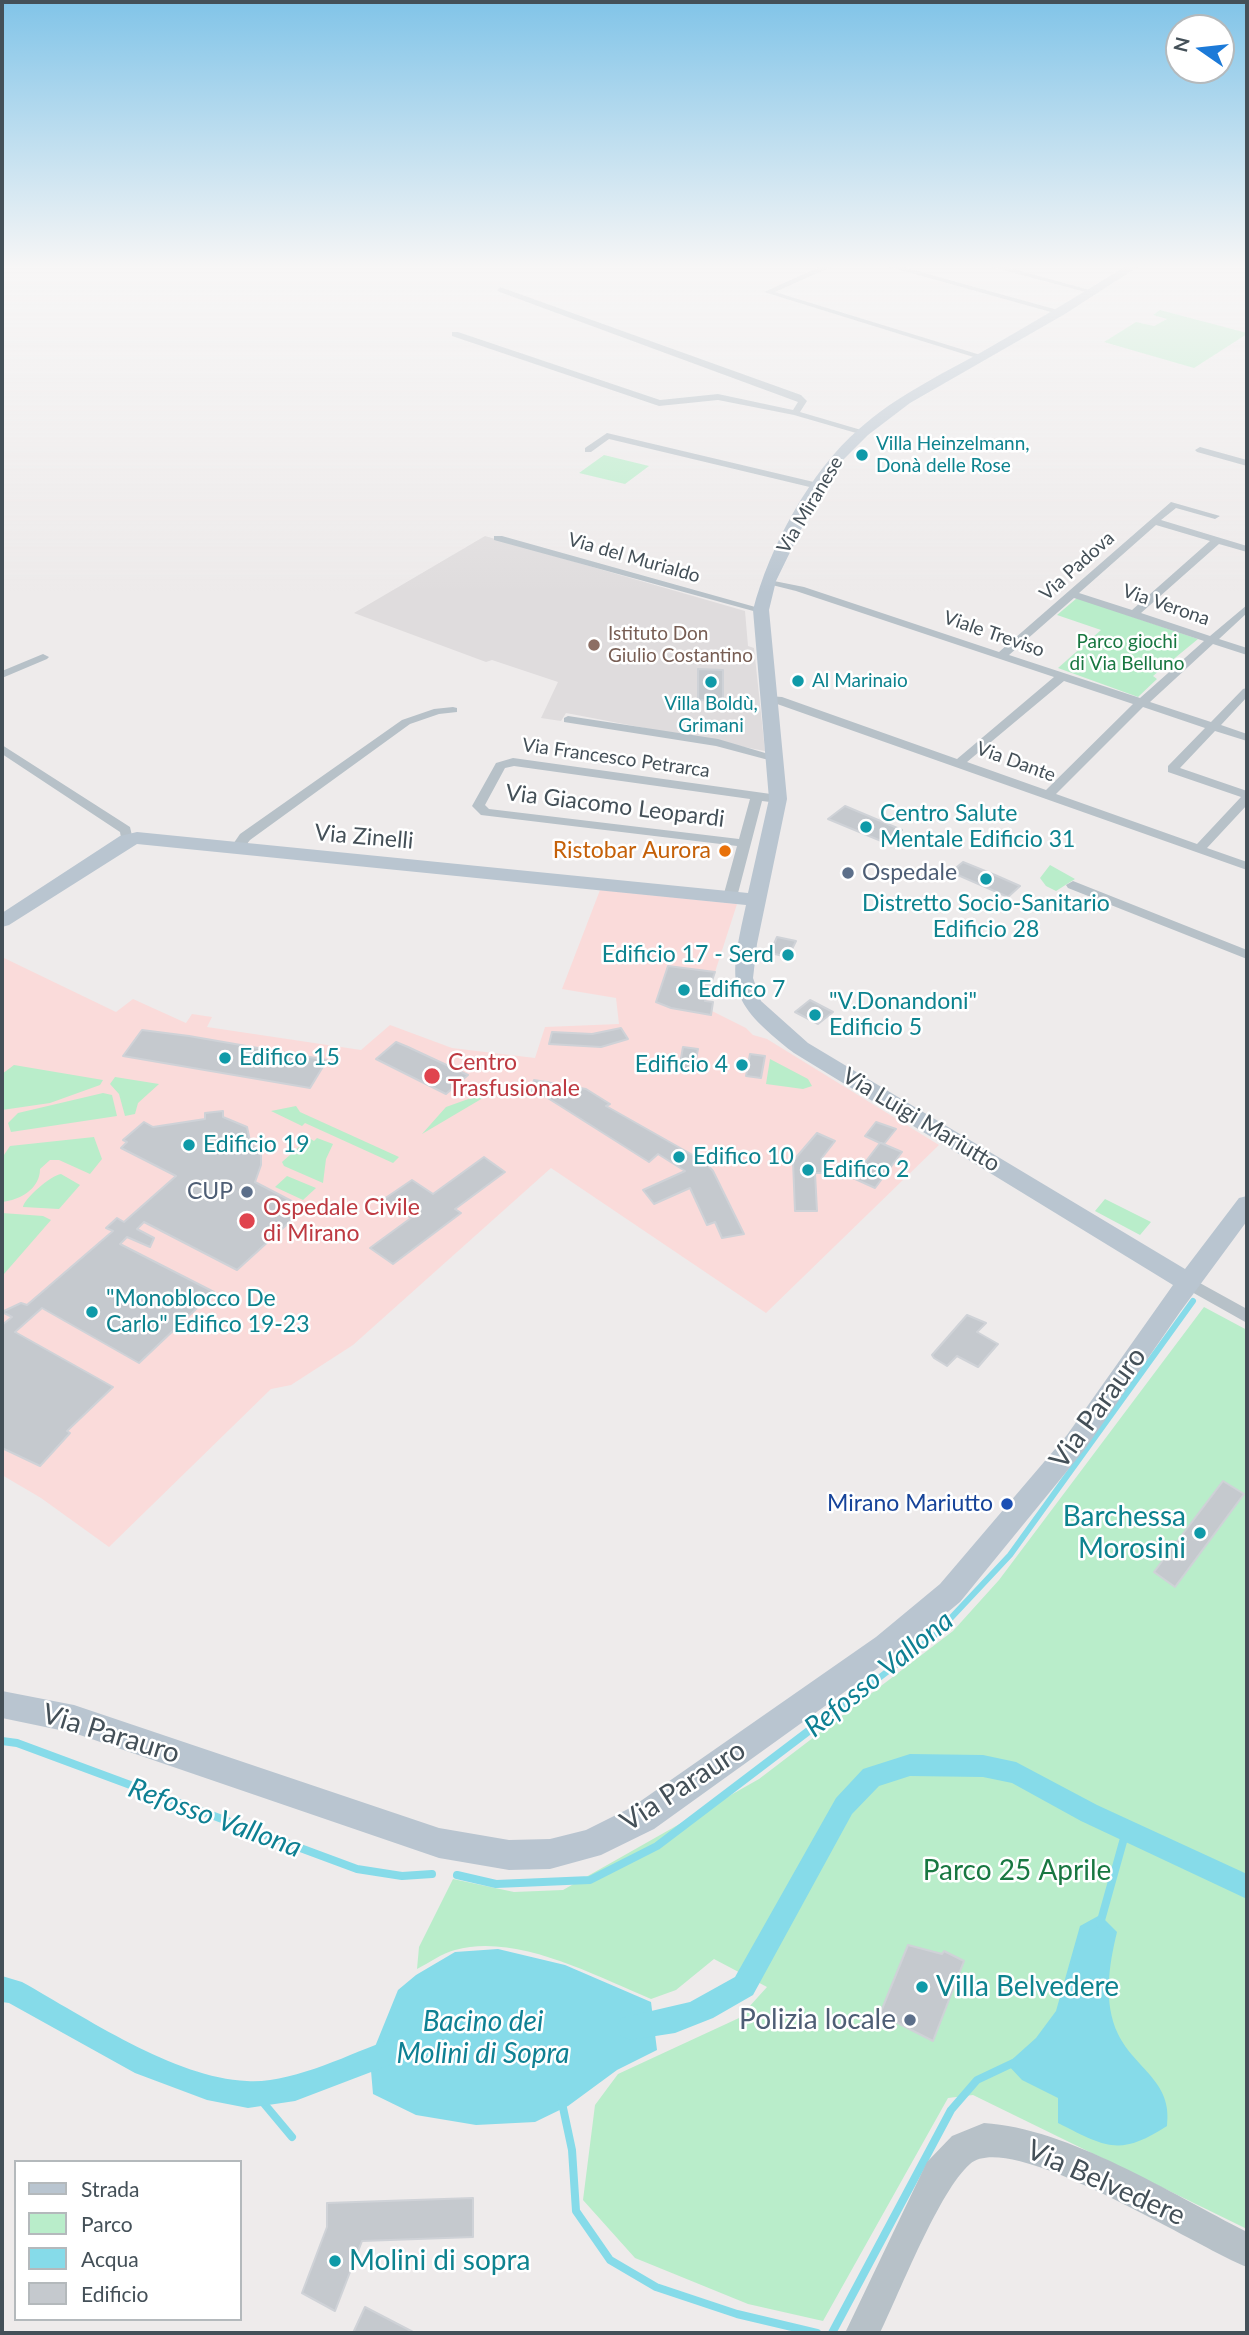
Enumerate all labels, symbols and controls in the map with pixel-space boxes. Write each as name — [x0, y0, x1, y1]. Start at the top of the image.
north arrow — [1165, 14, 1235, 84]
text: N — [1168, 34, 1194, 54]
place label: Villa Heinzelmann, Donà delle Rose — [876, 433, 1030, 477]
marker: Villa Heinzelmann, Donà delle Rose — [854, 447, 870, 463]
street label: Via Miranese — [772, 452, 848, 558]
street label: Via Padova — [1035, 527, 1119, 605]
street label: Via del Murialdo — [565, 528, 703, 588]
street label: Via Verona — [1119, 579, 1213, 631]
street label: Viale Treviso — [941, 606, 1047, 662]
place label: Istituto Don Giulio Costantino — [608, 623, 753, 667]
park label: Parco giochi di Via Belluno — [1070, 631, 1184, 675]
marker: Istituto Don Giulio Costantino — [586, 637, 602, 653]
place label: Al Marinaio — [812, 670, 908, 692]
marker: Al Marinaio — [790, 673, 806, 689]
marker: Villa Boldù, Grimani — [703, 674, 719, 690]
place label: Villa Boldù, Grimani — [664, 693, 758, 737]
street label: Via Francesco Petrarca — [521, 734, 711, 782]
street label: Via Dante — [973, 737, 1059, 787]
street label: Via Giacomo Leopardi — [504, 779, 726, 833]
place label: Centro Salute Mentale Edificio 31 — [880, 800, 1075, 854]
street label: Via Zinelli — [313, 819, 415, 855]
marker: Centro Salute Mentale Edificio 31 — [858, 819, 874, 835]
place label: Ristobar Aurora — [553, 837, 711, 865]
marker: Ristobar Aurora — [717, 843, 733, 859]
place label: Ospedale — [862, 859, 957, 887]
marker: Ospedale — [840, 865, 856, 881]
marker: Distretto Socio-Sanitario Edificio 28 — [978, 871, 994, 887]
place label: Distretto Socio-Sanitario Edificio 28 — [862, 890, 1110, 944]
place label: Edificio 17 - Serd — [602, 941, 774, 969]
marker: Edificio 17 - Serd — [780, 947, 796, 963]
place label: Edifico 7 — [698, 976, 785, 1004]
marker: Edifico 7 — [676, 982, 692, 998]
place label: "V.Donandoni" Edificio 5 — [829, 988, 977, 1042]
marker: "V.Donandoni" Edificio 5 — [807, 1007, 823, 1023]
place label: Edifico 15 — [239, 1044, 340, 1072]
place label: Centro Trasfusionale — [448, 1049, 580, 1103]
marker: Edifico 15 — [217, 1050, 233, 1066]
place label: Edificio 4 — [635, 1051, 728, 1079]
marker: Edificio 4 — [734, 1057, 750, 1073]
street label: Via Luigi Mariutto — [837, 1062, 1005, 1178]
marker: Centro Trasfusionale — [422, 1066, 442, 1086]
place label: Edificio 19 — [203, 1131, 309, 1159]
marker: Edificio 19 — [181, 1137, 197, 1153]
place label: Edifico 10 — [693, 1143, 794, 1171]
marker: Edifico 10 — [671, 1149, 687, 1165]
place label: Edifico 2 — [822, 1156, 909, 1184]
marker: Edifico 2 — [800, 1162, 816, 1178]
place label: CUP — [187, 1178, 233, 1206]
marker: CUP — [239, 1184, 255, 1200]
place label: Ospedale Civile di Mirano — [263, 1194, 420, 1248]
marker: Ospedale Civile di Mirano — [237, 1211, 257, 1231]
place label: "Monoblocco De Carlo" Edifico 19-23 — [106, 1285, 310, 1339]
marker: "Monoblocco De Carlo" Edifico 19-23 — [84, 1304, 100, 1320]
street label: Via Parauro — [1043, 1341, 1153, 1475]
place label: Mirano Mariutto — [827, 1490, 993, 1518]
marker: Mirano Mariutto — [999, 1496, 1015, 1512]
place label: Barchessa Morosini — [1063, 1500, 1186, 1566]
marker: Barchessa Morosini — [1192, 1525, 1208, 1541]
water label: Refosso Vallona — [798, 1604, 960, 1744]
street label: Via Parauro — [38, 1697, 184, 1771]
street label: Via Parauro — [614, 1733, 752, 1839]
water label: Refosso Vallona — [124, 1771, 306, 1865]
park label: Parco 25 Aprile — [923, 1854, 1111, 1888]
place label: Villa Belvedere — [936, 1970, 1119, 2004]
marker: Villa Belvedere — [914, 1979, 930, 1995]
place label: Polizia locale — [739, 2003, 896, 2037]
water label: Bacino dei Molini di Sopra — [396, 2005, 570, 2071]
marker: Polizia locale — [902, 2012, 918, 2028]
street label: Via Belvedere — [1022, 2133, 1190, 2233]
legend — [14, 2160, 242, 2321]
text: Strada — [81, 2176, 140, 2201]
text: Parco — [81, 2211, 133, 2236]
place label: Molini di sopra — [349, 2244, 530, 2278]
text: Acqua — [81, 2246, 139, 2271]
marker: Molini di sopra — [327, 2253, 343, 2269]
text: Edificio — [81, 2281, 148, 2306]

